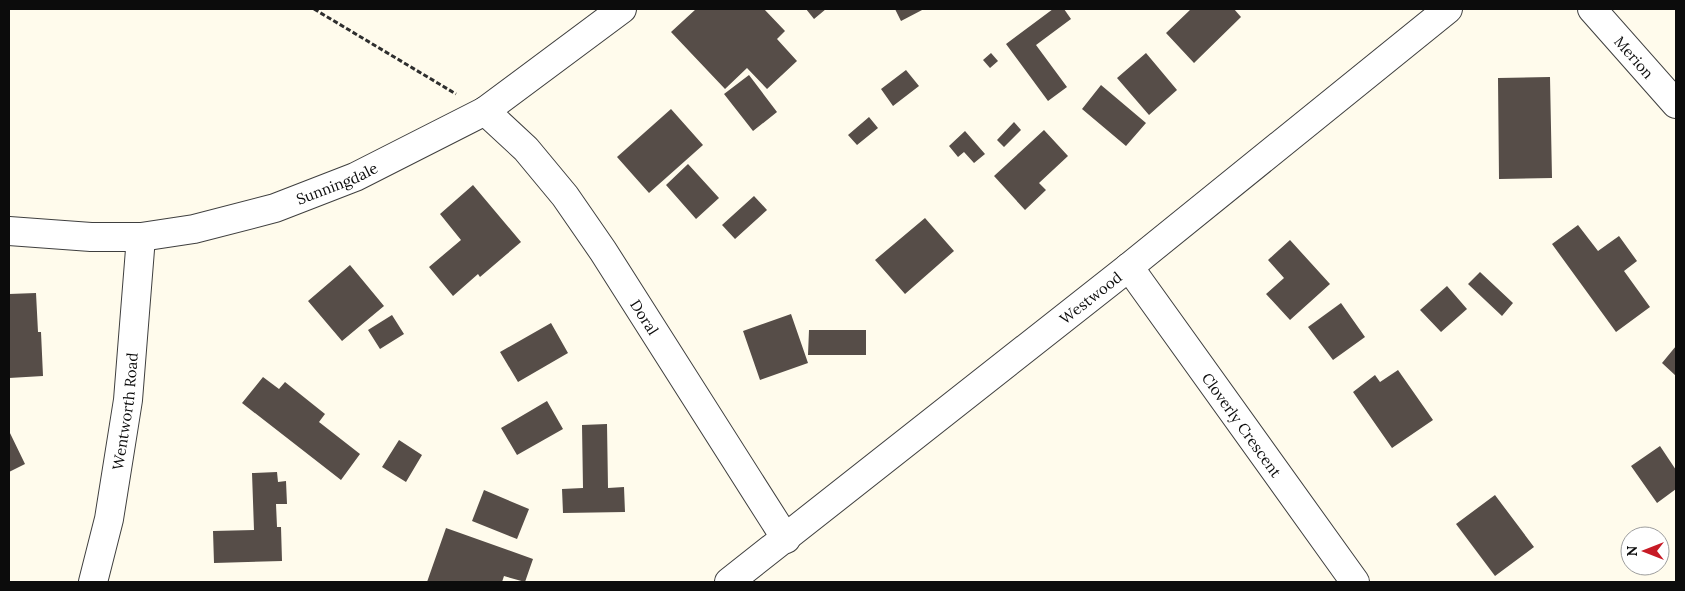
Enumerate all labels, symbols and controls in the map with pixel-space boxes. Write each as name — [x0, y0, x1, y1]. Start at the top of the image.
street label: Merion — [1611, 32, 1658, 82]
street label: Sunningdale — [293, 158, 381, 208]
street label: Westwood — [1055, 267, 1125, 328]
street label: Doral — [627, 296, 663, 338]
street label: Wentworth Road — [107, 352, 141, 471]
street label: Cloverly Crescent — [1198, 369, 1286, 481]
north arrow — [1620, 526, 1670, 576]
text: N — [1623, 545, 1641, 556]

